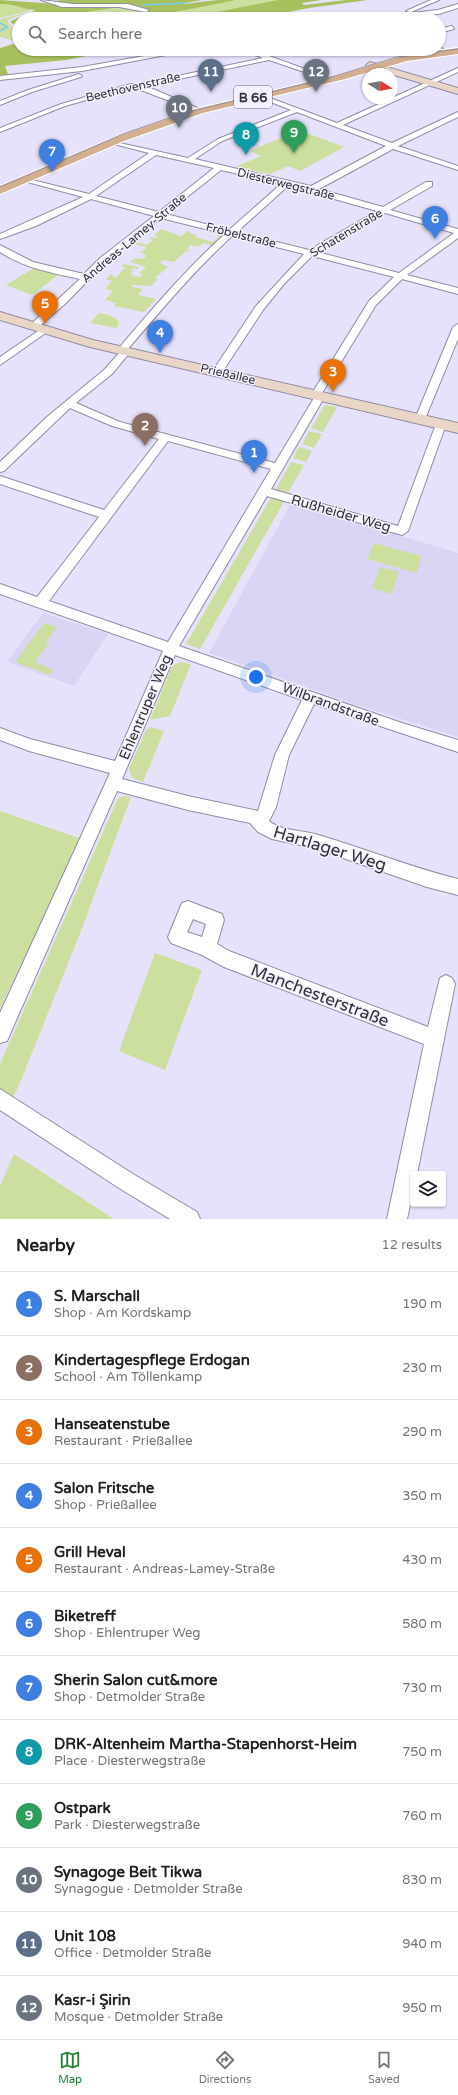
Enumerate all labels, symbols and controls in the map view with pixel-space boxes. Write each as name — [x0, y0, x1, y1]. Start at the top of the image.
search box — [12, 12, 446, 56]
icon: search — [26, 23, 48, 45]
text: Search here — [58, 25, 142, 43]
pin: 11 — [198, 59, 224, 92]
pin: 12 — [303, 59, 329, 92]
north arrow — [362, 68, 398, 104]
street label: Beethovenstraße — [84, 69, 182, 105]
road number: B 66 — [234, 86, 272, 108]
pin: 10 — [166, 95, 192, 128]
pin: 9 — [281, 120, 307, 153]
pin: 8 — [233, 122, 259, 155]
pin: 7 — [39, 139, 65, 172]
street label: Diesterwegstraße — [236, 165, 336, 203]
street label: Andreas-Lamey-Straße — [79, 190, 189, 286]
street label: Schatenstraße — [307, 206, 385, 260]
pin: 6 — [422, 206, 448, 239]
street label: Fröbelstraße — [204, 220, 278, 251]
pin: 5 — [32, 291, 58, 324]
pin: 4 — [147, 320, 173, 353]
pin: 3 — [320, 359, 346, 392]
street label: Prießallee — [199, 361, 257, 387]
pin: 2 — [132, 413, 158, 446]
pin: 1 — [241, 440, 267, 473]
street label: Rußheider Weg — [289, 491, 393, 536]
street label: Ehlentruper Weg — [116, 652, 175, 762]
your location — [246, 667, 266, 687]
street label: Wilbrandstraße — [280, 679, 382, 730]
street label: Hartlager Weg — [271, 821, 389, 876]
street label: Manchesterstraße — [248, 959, 392, 1032]
map controls — [410, 1171, 446, 1207]
button: layers — [410, 1171, 446, 1207]
text: Nearby — [16, 1235, 75, 1256]
text: 12 results — [382, 1237, 442, 1253]
text: S. Marschall — [54, 1287, 140, 1305]
text: 1 — [25, 1296, 33, 1312]
text: 190 m — [402, 1296, 442, 1312]
text: Shop · Am Kordskamp — [54, 1305, 191, 1321]
text: Kindertagespflege Erdogan — [54, 1351, 250, 1369]
text: 2 — [25, 1360, 33, 1376]
text: 230 m — [402, 1360, 442, 1376]
text: School · Am Töllenkamp — [54, 1369, 202, 1385]
text: Hanseatenstube — [54, 1415, 170, 1433]
text: 3 — [25, 1424, 33, 1440]
text: 290 m — [402, 1424, 442, 1440]
text: Restaurant · Prießallee — [54, 1433, 193, 1449]
text: Salon Fritsche — [54, 1479, 154, 1497]
text: 4 — [25, 1488, 33, 1504]
text: 350 m — [402, 1488, 442, 1504]
text: Shop · Prießallee — [54, 1497, 157, 1513]
text: Grill Heval — [54, 1543, 126, 1561]
text: 5 — [25, 1552, 33, 1568]
text: 430 m — [402, 1552, 442, 1568]
text: Restaurant · Andreas-Lamey-Straße — [54, 1561, 275, 1577]
text: Biketreff — [54, 1607, 116, 1625]
text: 6 — [25, 1616, 33, 1632]
text: 580 m — [402, 1616, 442, 1632]
text: Shop · Ehlentruper Weg — [54, 1625, 201, 1641]
text: Sherin Salon cut&more — [54, 1671, 217, 1689]
text: 7 — [25, 1680, 33, 1696]
text: 730 m — [402, 1680, 442, 1696]
text: Shop · Detmolder Straße — [54, 1689, 205, 1705]
text: DRK-Altenheim Martha-Stapenhorst-Heim — [54, 1735, 357, 1753]
text: 8 — [25, 1744, 33, 1760]
text: 750 m — [402, 1744, 442, 1760]
text: Place · Diesterwegstraße — [54, 1753, 206, 1769]
text: Ostpark — [54, 1799, 111, 1817]
text: 9 — [25, 1808, 33, 1824]
text: 760 m — [402, 1808, 442, 1824]
text: Park · Diesterwegstraße — [54, 1817, 200, 1833]
text: Synagoge Beit Tikwa — [54, 1863, 202, 1881]
text: 10 — [21, 1872, 37, 1888]
text: 830 m — [402, 1872, 442, 1888]
text: Synagogue · Detmolder Straße — [54, 1881, 243, 1897]
text: Unit 108 — [54, 1927, 116, 1945]
text: 11 — [21, 1936, 37, 1952]
text: 940 m — [402, 1936, 442, 1952]
text: Office · Detmolder Straße — [54, 1945, 211, 1961]
text: Kasr-i Şirin — [54, 1991, 131, 2009]
text: 12 — [21, 2000, 37, 2016]
text: 950 m — [402, 2000, 442, 2016]
text: Mosque · Detmolder Straße — [54, 2009, 223, 2025]
tab: Map — [58, 2049, 82, 2086]
tab: Directions — [199, 2049, 251, 2086]
tab: Saved — [368, 2049, 400, 2086]

